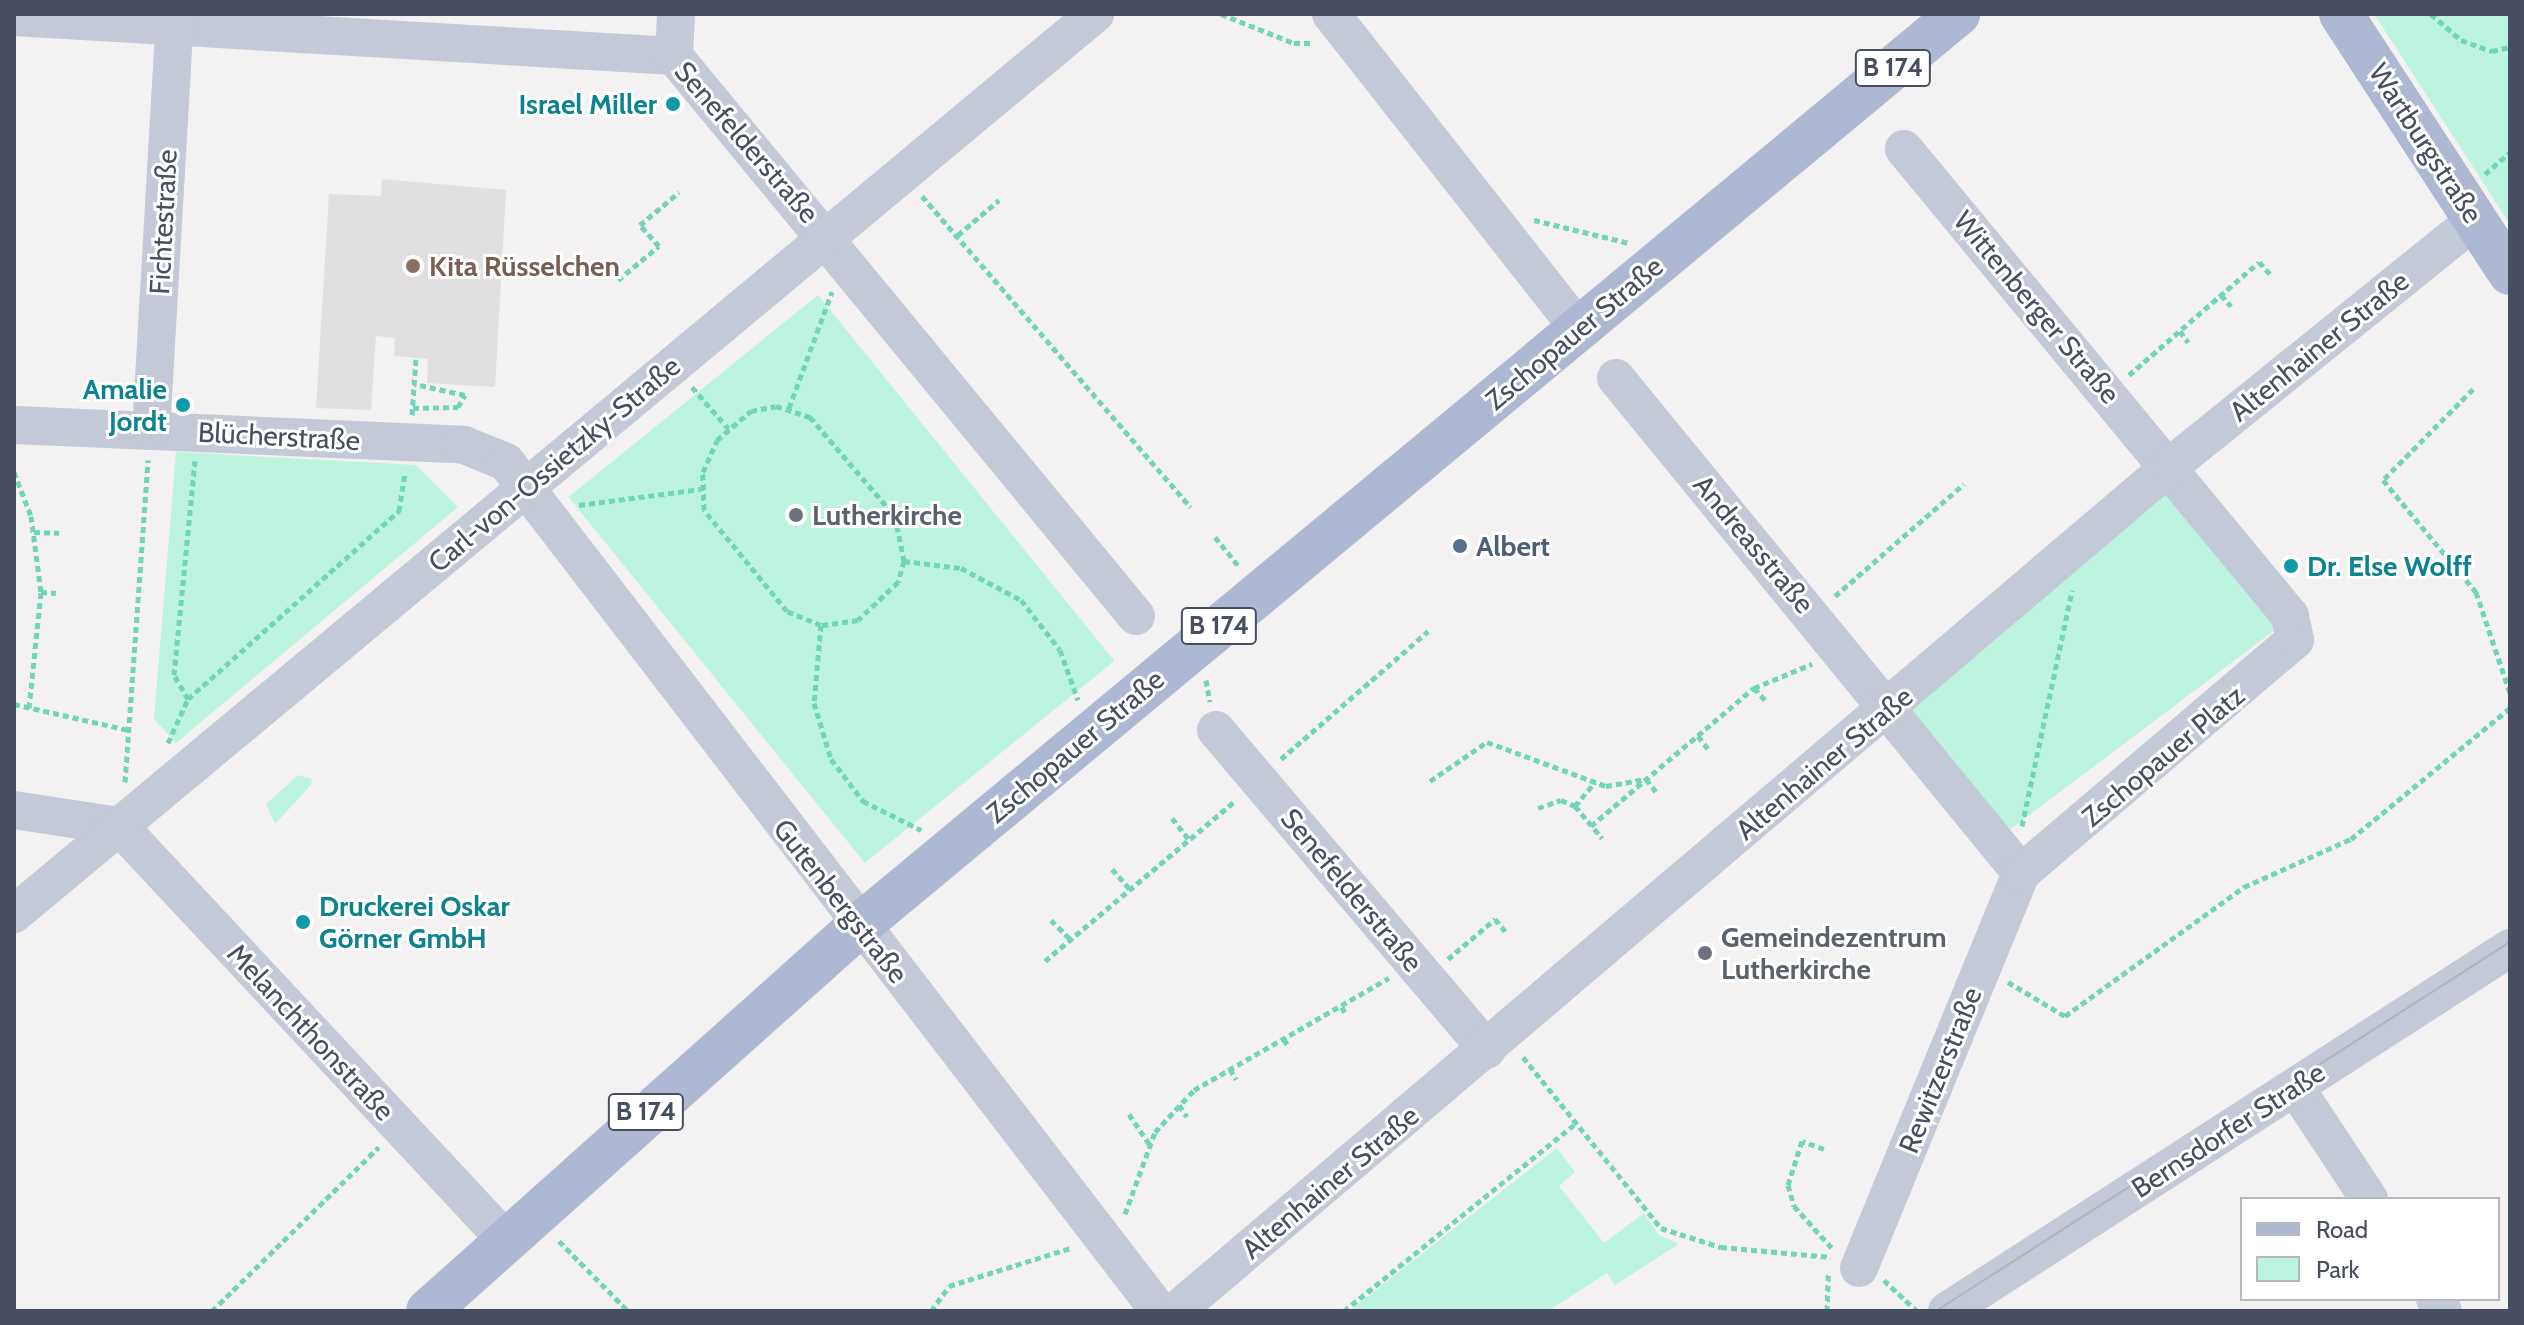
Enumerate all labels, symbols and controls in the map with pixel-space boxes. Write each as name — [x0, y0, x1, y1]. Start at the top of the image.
road number: B 174 — [1853, 46, 1933, 90]
street label: Senefelderstraße — [668, 55, 826, 229]
street label: Wartburgstraße — [2362, 57, 2490, 229]
place label: Israel Miller — [518, 87, 657, 121]
marker: Israel Miller — [664, 95, 682, 113]
street label: Fichtestraße — [142, 149, 184, 295]
street label: Wittenberger Straße — [1947, 204, 2127, 410]
place label: Kita Rüsselchen — [429, 249, 620, 283]
street label: Zschopauer Straße — [1479, 249, 1669, 417]
marker: Kita Rüsselchen — [404, 257, 422, 275]
street label: Altenhainer Straße — [2223, 264, 2415, 428]
street label: Carl-von-Ossietzky-Straße — [421, 349, 687, 579]
place label: Amalie Jordt — [83, 372, 167, 438]
marker: Amalie Jordt — [174, 396, 192, 414]
street label: Blücherstraße — [197, 415, 361, 457]
street label: Andreasstraße — [1687, 468, 1821, 620]
place label: Lutherkirche — [812, 498, 962, 532]
marker: Lutherkirche — [787, 506, 805, 524]
place label: Albert — [1476, 529, 1550, 563]
marker: Albert — [1451, 537, 1469, 555]
place label: Dr. Else Wolff — [2307, 549, 2472, 583]
marker: Dr. Else Wolff — [2282, 557, 2300, 575]
road number: B 174 — [1179, 604, 1259, 648]
street label: Zschopauer Straße — [980, 662, 1170, 830]
street label: Zschopauer Platz — [2075, 678, 2251, 834]
street label: Altenhainer Straße — [1729, 679, 1919, 847]
street label: Senefelderstraße — [1274, 802, 1430, 978]
street label: Gutenbergstraße — [767, 812, 915, 990]
place label: Druckerei Oskar Görner GmbH — [319, 889, 510, 955]
marker: Druckerei Oskar Görner GmbH — [294, 913, 312, 931]
place label: Gemeindezentrum Lutherkirche — [1721, 920, 1947, 986]
street label: Melanchthonstraße — [221, 937, 401, 1127]
marker: Gemeindezentrum Lutherkirche — [1696, 944, 1714, 962]
street label: Rewitzerstraße — [1891, 982, 1989, 1158]
street label: Bernsdorfer Straße — [2125, 1055, 2331, 1205]
road number: B 174 — [606, 1090, 686, 1134]
street label: Altenhainer Straße — [1235, 1098, 1425, 1266]
legend — [2240, 1197, 2500, 1301]
text: Road — [2316, 1215, 2368, 1244]
text: Park — [2316, 1255, 2359, 1284]

